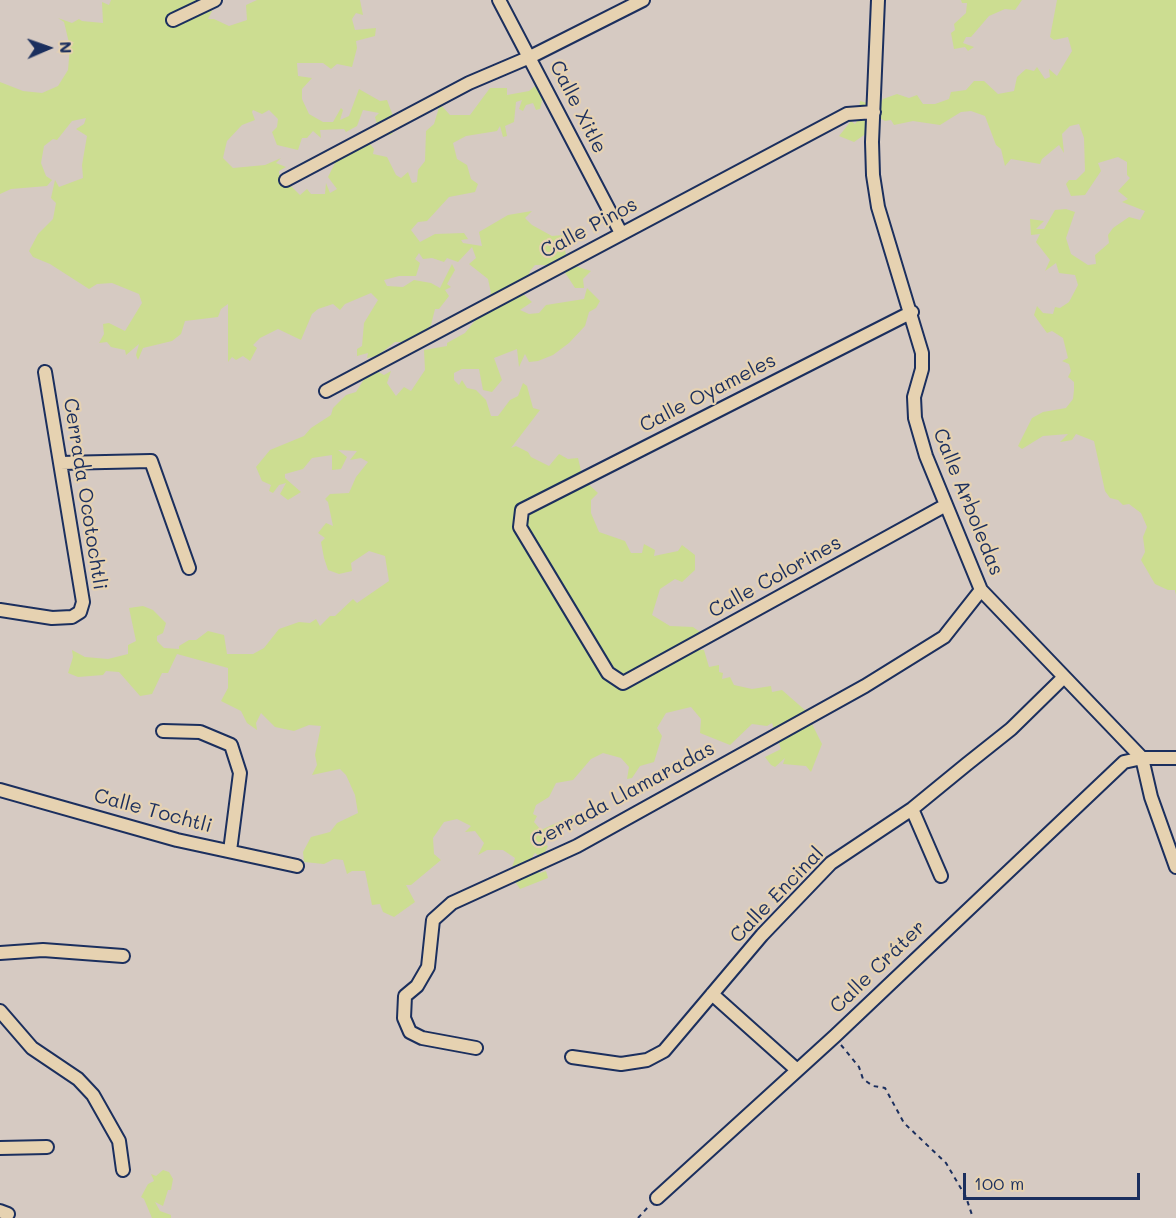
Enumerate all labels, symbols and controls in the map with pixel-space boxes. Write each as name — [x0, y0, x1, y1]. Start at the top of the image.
north arrow — [18, 18, 78, 78]
text: N — [56, 41, 77, 54]
street label: Calle Xitle — [544, 56, 612, 158]
street label: Calle Pinos — [536, 192, 642, 264]
street label: Calle Oyameles — [636, 348, 780, 438]
street label: Cerrada Ocotochtli — [58, 396, 112, 592]
street label: Calle Arboledas — [928, 425, 1008, 579]
street label: Calle Colorines — [704, 531, 846, 623]
street label: Cerrada Llamaradas — [527, 736, 719, 854]
street label: Calle Tochtli — [91, 784, 215, 838]
street label: Calle Encinal — [725, 842, 829, 948]
street label: Calle Cráter — [825, 915, 931, 1019]
scale bar — [966, 1161, 1143, 1199]
text: 100 m — [974, 1171, 1024, 1195]

